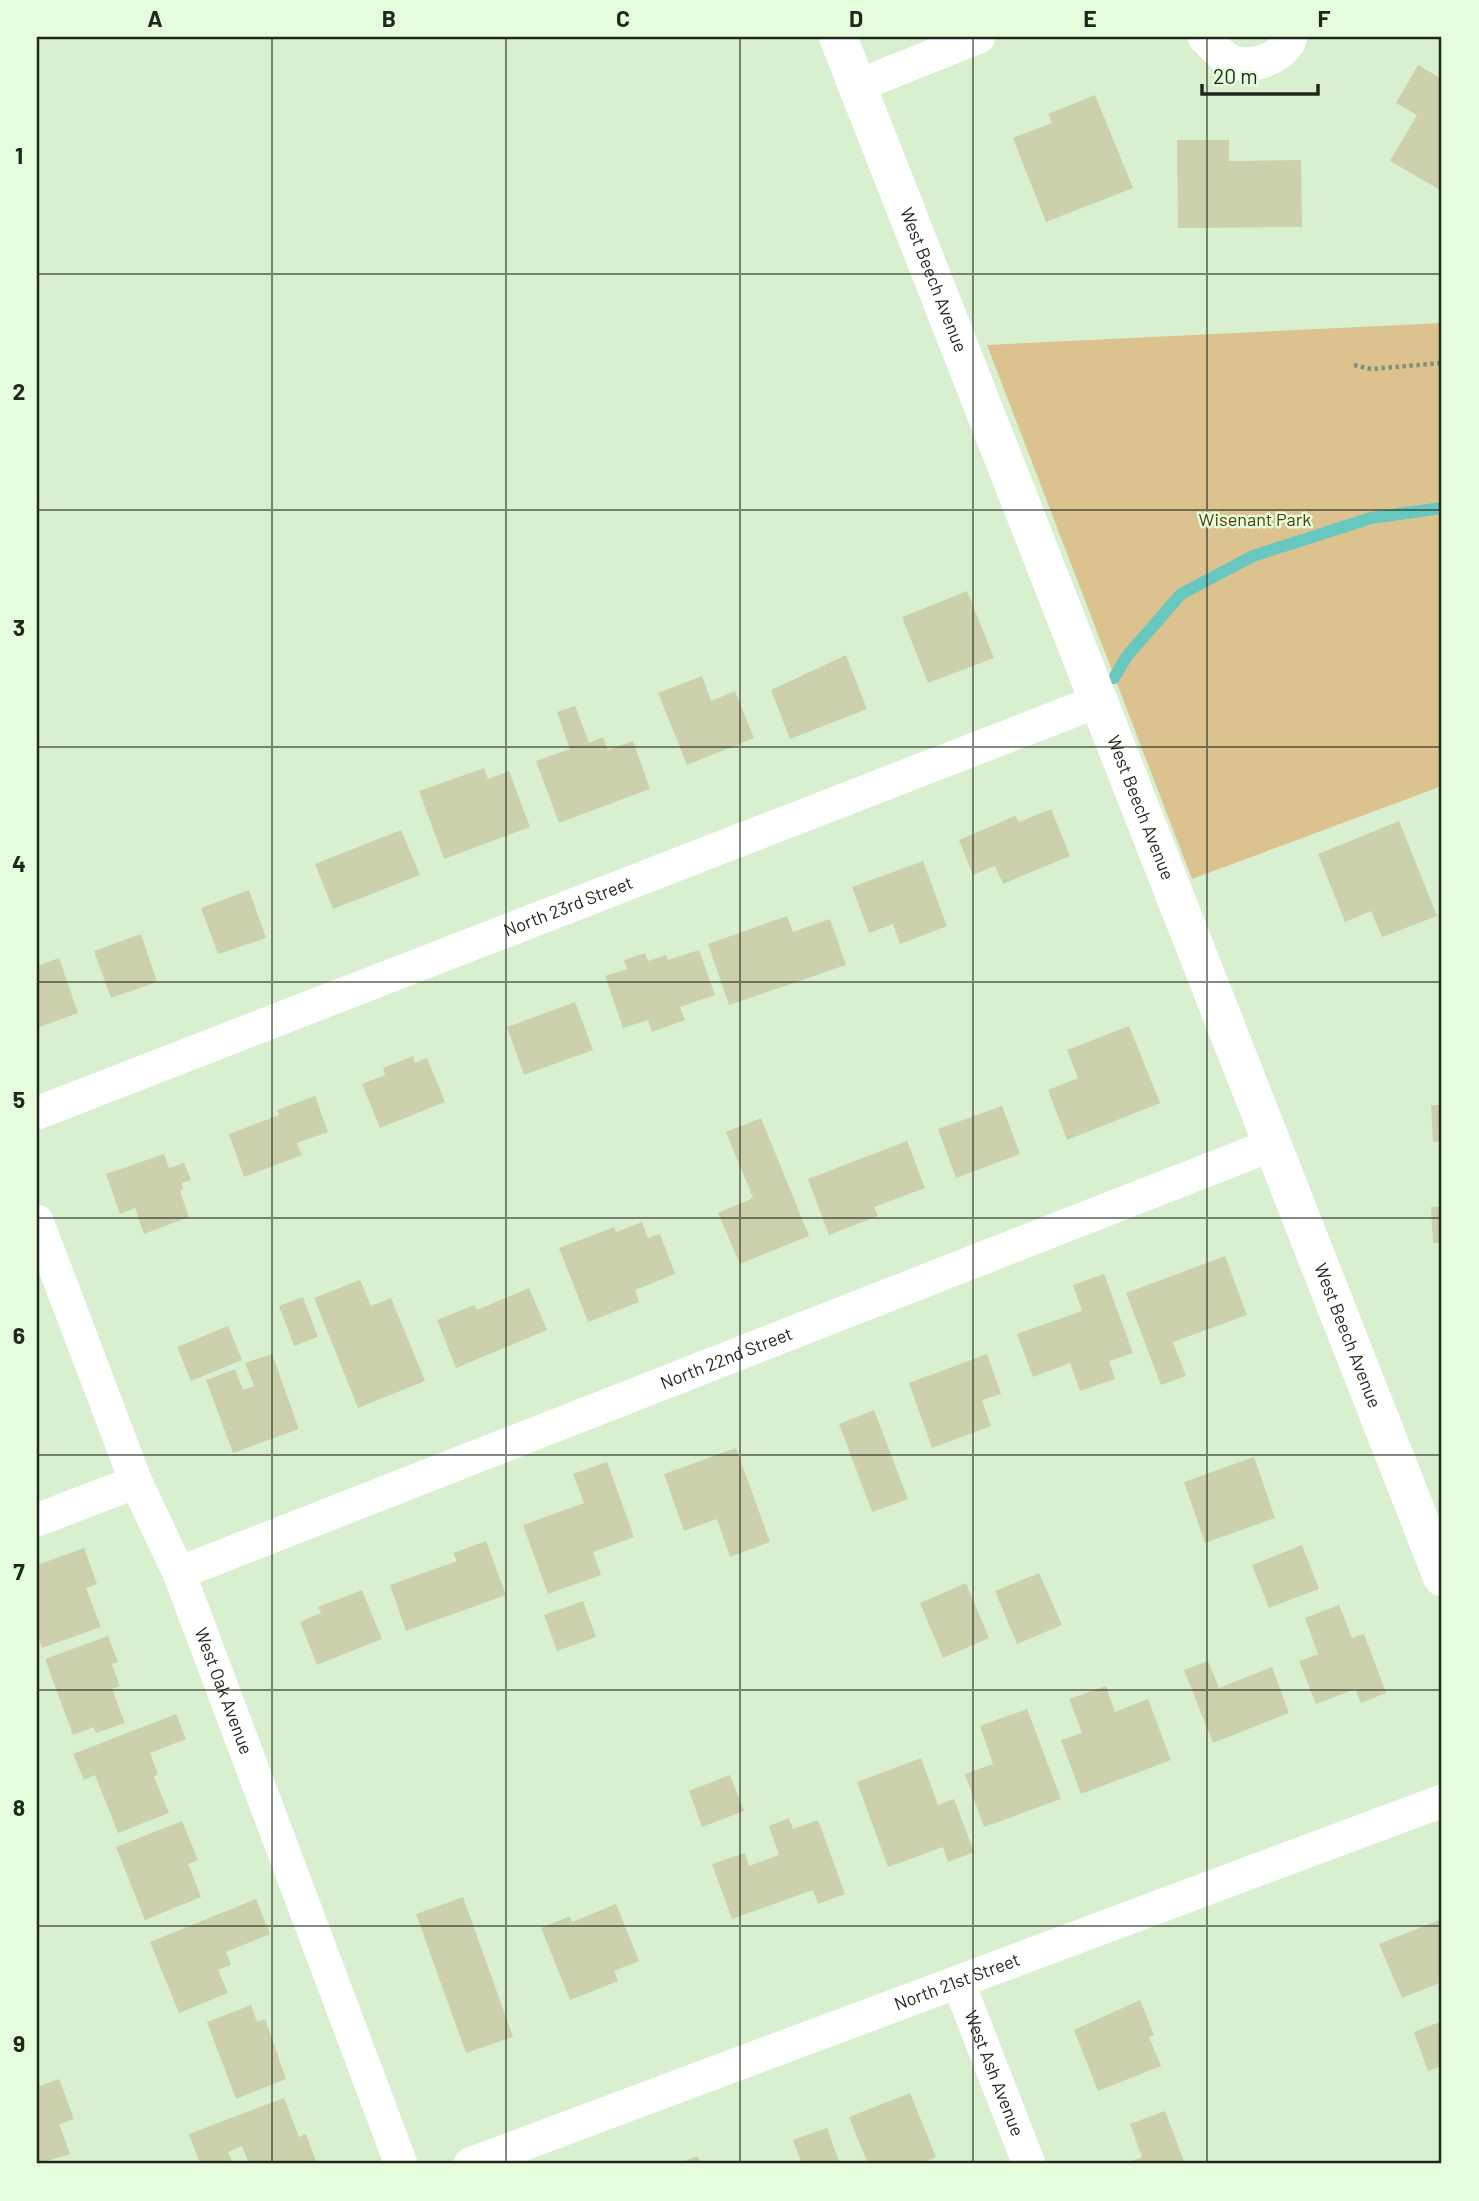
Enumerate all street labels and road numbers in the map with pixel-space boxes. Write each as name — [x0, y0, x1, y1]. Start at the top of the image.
street label: West Beech Avenue — [896, 204, 973, 355]
street label: West Beech Avenue — [1103, 732, 1180, 883]
street label: North 23rd Street — [500, 871, 636, 941]
street label: West Beech Avenue — [1310, 1260, 1387, 1411]
street label: North 22nd Street — [657, 1322, 795, 1393]
street label: West Oak Avenue — [191, 1624, 258, 1757]
street label: North 21st Street — [891, 1948, 1023, 2015]
street label: West Ash Avenue — [960, 2007, 1029, 2139]

